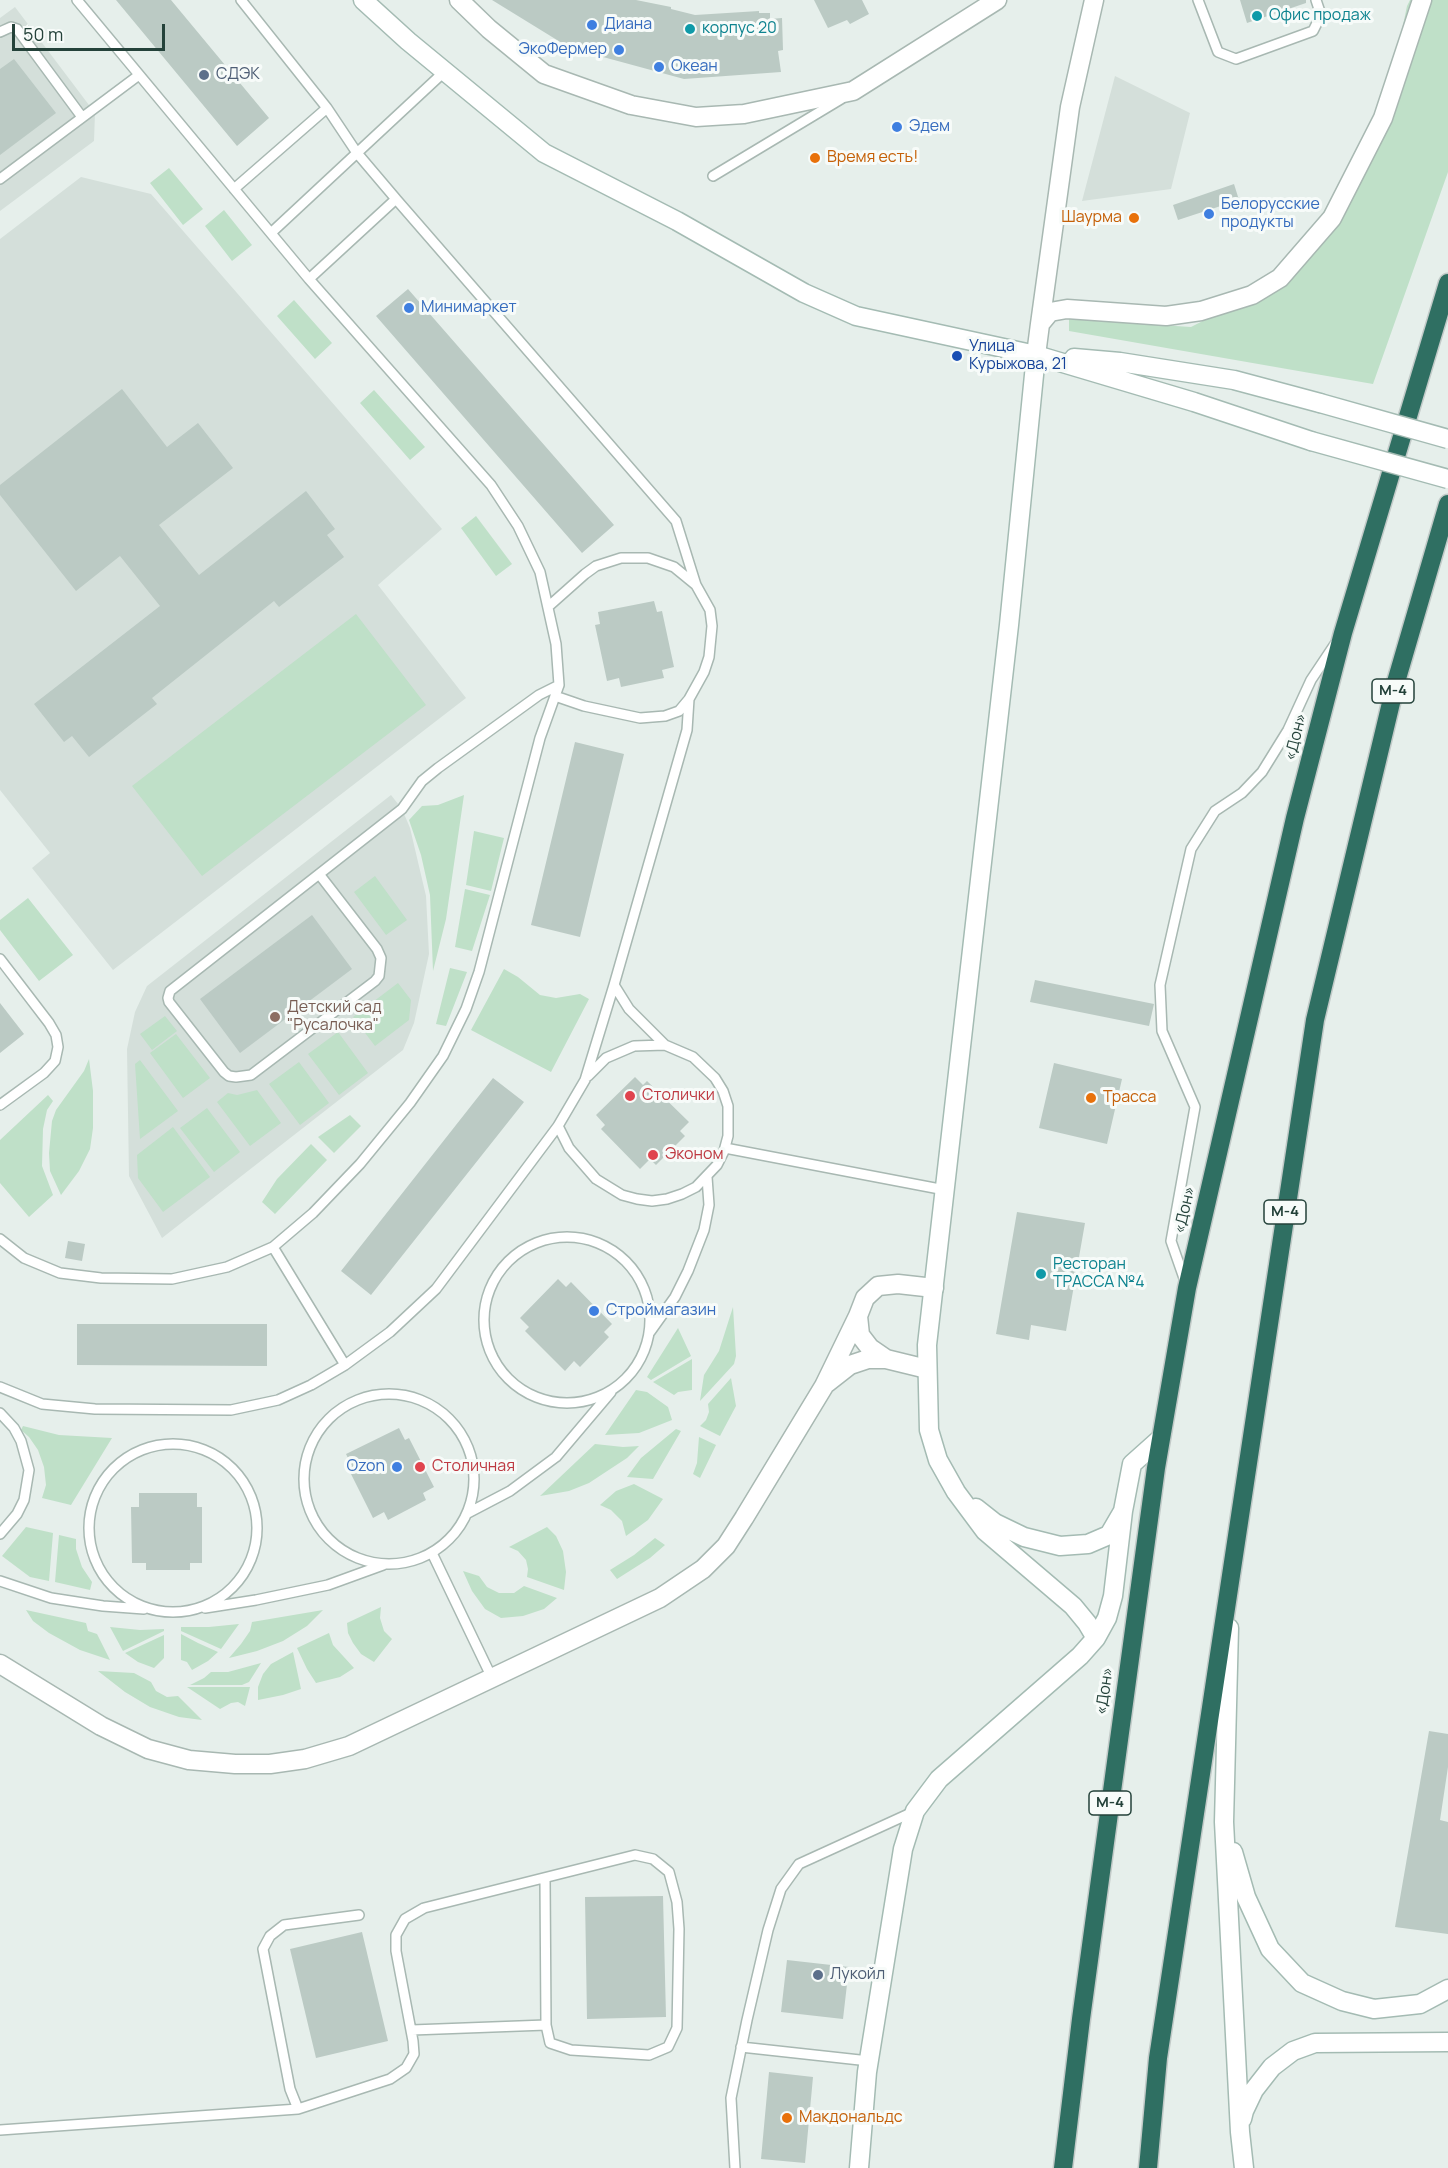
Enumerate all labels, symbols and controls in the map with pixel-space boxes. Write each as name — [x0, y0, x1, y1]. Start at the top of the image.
place label: Офис продаж — [1269, 6, 1371, 26]
marker: Офис продаж — [1250, 9, 1264, 23]
scale bar — [15, 12, 168, 50]
place label: Диана — [604, 15, 652, 35]
marker: Диана — [585, 18, 599, 32]
place label: корпус 20 — [702, 19, 777, 39]
text: 50 m — [23, 22, 63, 46]
marker: корпус 20 — [683, 22, 697, 36]
place label: ЭкоФермер — [518, 40, 607, 60]
marker: ЭкоФермер — [612, 43, 626, 57]
place label: Океан — [671, 57, 718, 77]
marker: Океан — [652, 60, 666, 74]
place label: СДЭК — [216, 65, 260, 85]
marker: СДЭК — [197, 68, 211, 82]
place label: Эдем — [909, 117, 950, 137]
marker: Эдем — [890, 120, 904, 134]
place label: Время есть! — [827, 148, 918, 168]
marker: Время есть! — [808, 151, 822, 165]
place label: Белорусские продукты — [1221, 195, 1320, 233]
marker: Белорусские продукты — [1202, 207, 1216, 221]
place label: Шаурма — [1061, 208, 1122, 228]
marker: Шаурма — [1127, 211, 1141, 225]
place label: Минимаркет — [421, 298, 517, 318]
marker: Минимаркет — [402, 301, 416, 315]
place label: Улица Курыжова, 21 — [969, 337, 1067, 375]
marker: Улица Курыжова, 21 — [950, 349, 964, 363]
road number: М-4 — [1372, 679, 1414, 703]
street label: «Дон» — [1281, 711, 1311, 763]
place label: Детский сад "Русалочка" — [287, 998, 381, 1036]
marker: Детский сад "Русалочка" — [268, 1010, 282, 1024]
place label: Столички — [642, 1086, 715, 1106]
place label: Трасса — [1103, 1088, 1156, 1108]
marker: Столички — [623, 1089, 637, 1103]
marker: Трасса — [1084, 1091, 1098, 1105]
place label: Эконом — [665, 1145, 723, 1165]
marker: Эконом — [646, 1148, 660, 1162]
street label: «Дон» — [1170, 1185, 1200, 1235]
road number: М-4 — [1264, 1200, 1306, 1224]
place label: Ресторан ТРАССА №4 — [1053, 1255, 1145, 1293]
marker: Ресторан ТРАССА №4 — [1034, 1267, 1048, 1281]
place label: Строймагазин — [606, 1301, 716, 1321]
marker: Строймагазин — [587, 1304, 601, 1318]
place label: Ozon — [347, 1457, 385, 1477]
place label: Столичная — [432, 1457, 515, 1477]
marker: Ozon — [390, 1460, 404, 1474]
marker: Столичная — [413, 1460, 427, 1474]
street label: «Дон» — [1092, 1666, 1118, 1716]
road number: М-4 — [1089, 1791, 1131, 1815]
place label: Лукойл — [830, 1965, 885, 1985]
marker: Лукойл — [811, 1968, 825, 1982]
place label: Макдональдс — [799, 2108, 903, 2128]
marker: Макдональдс — [780, 2111, 794, 2125]

